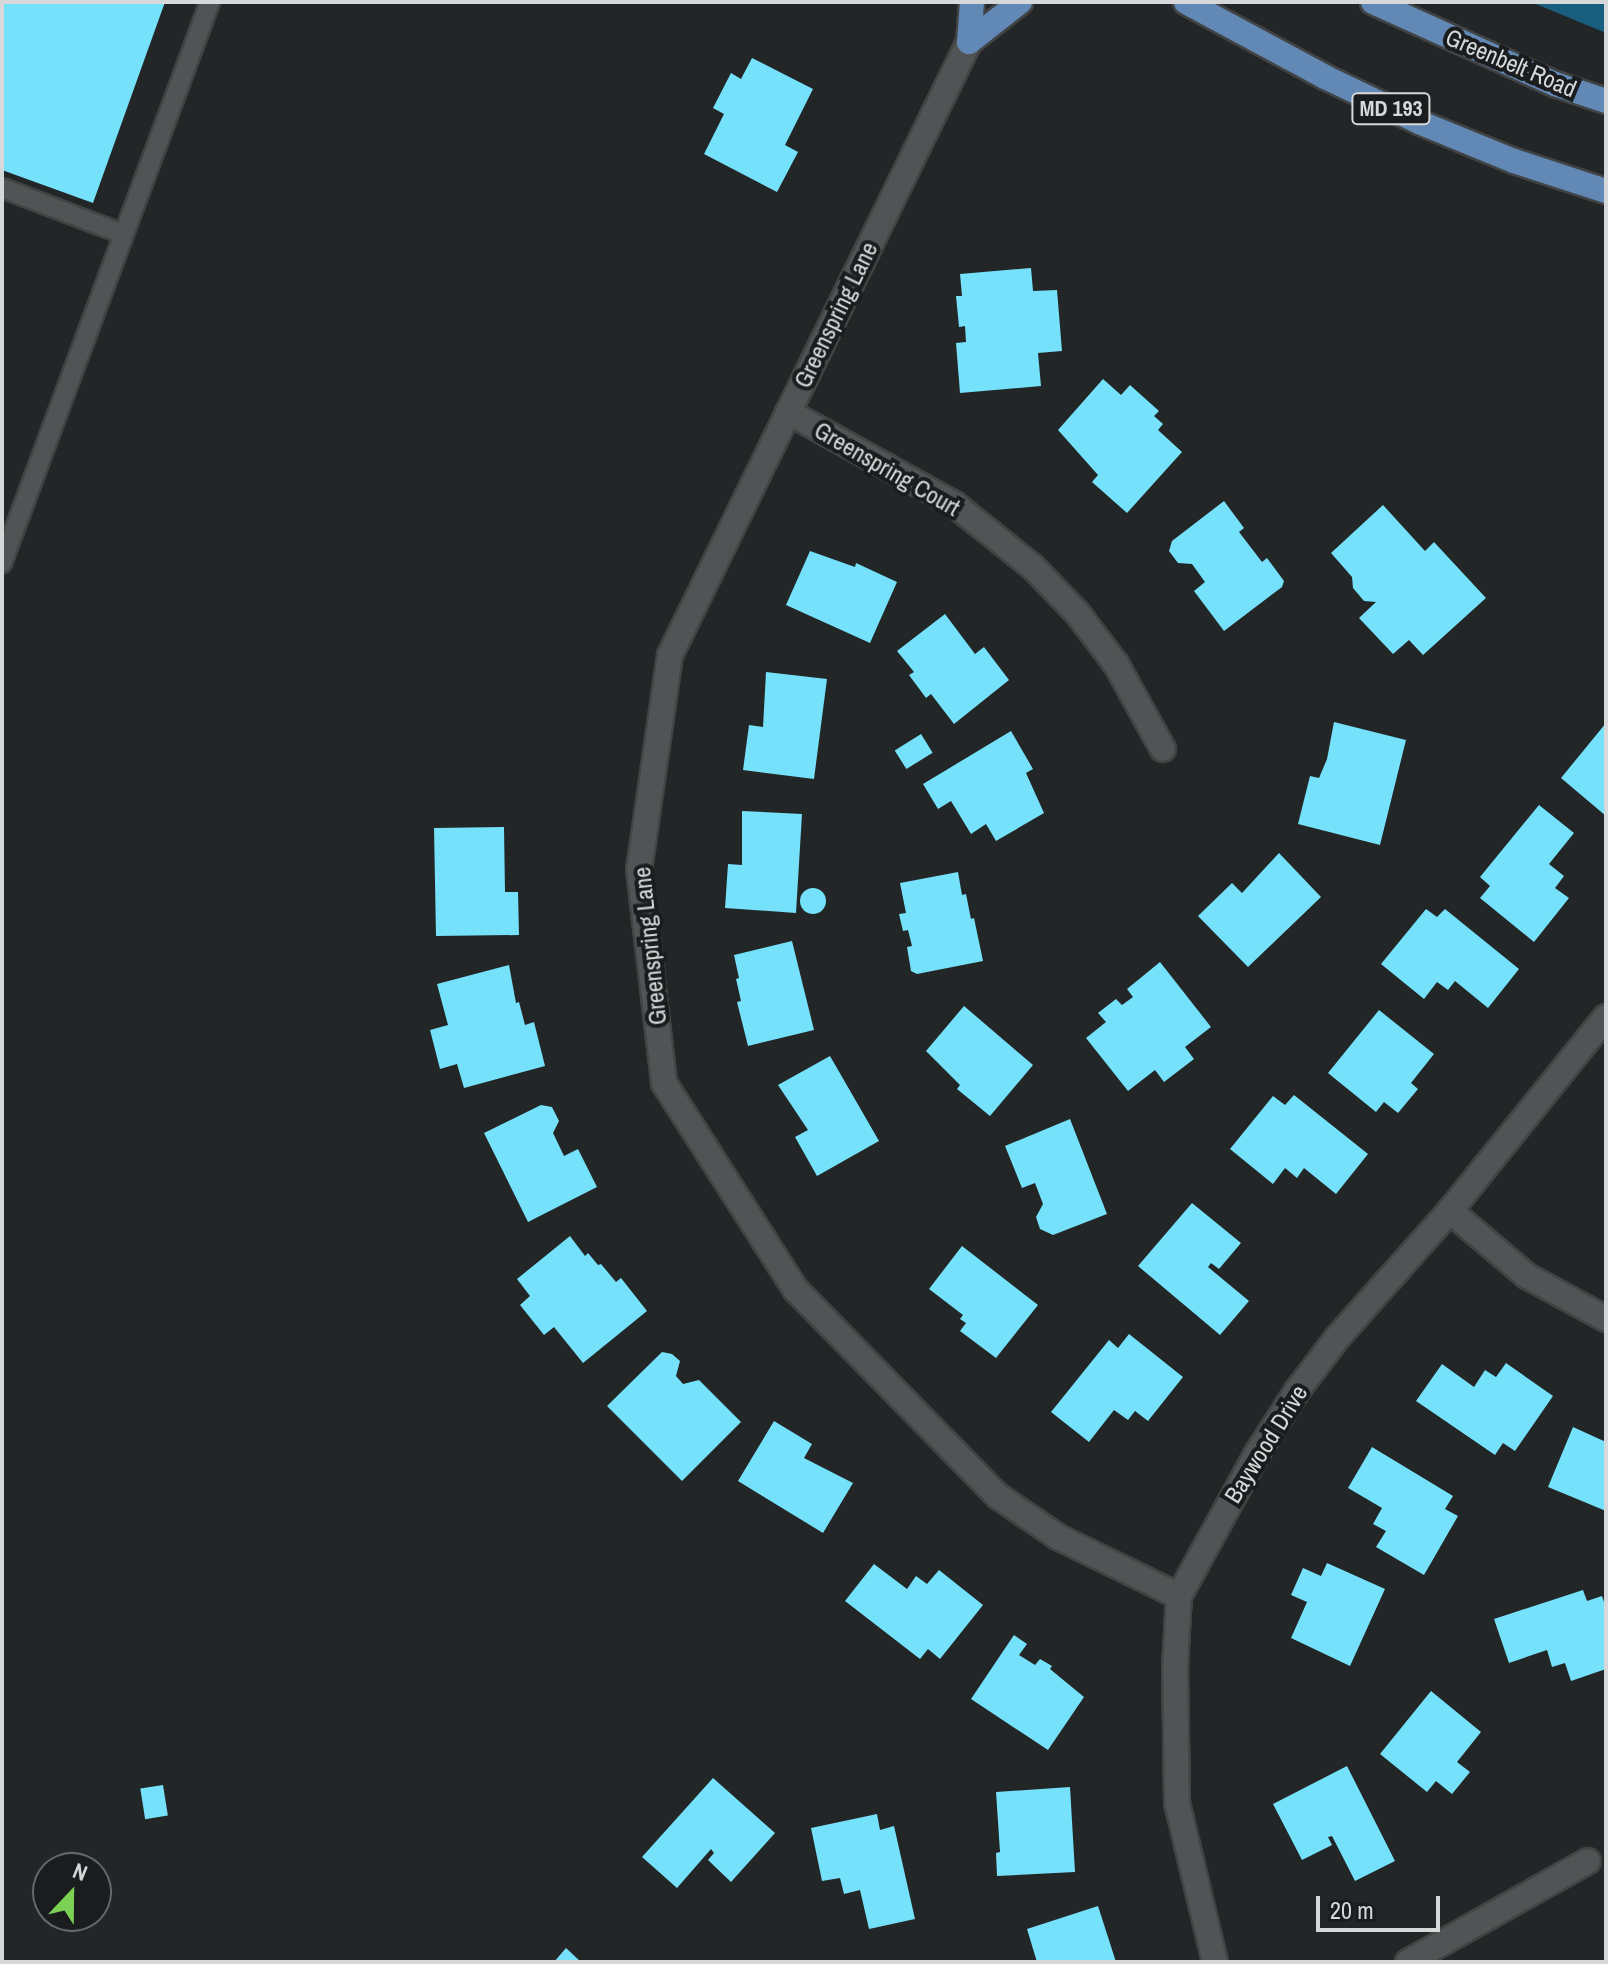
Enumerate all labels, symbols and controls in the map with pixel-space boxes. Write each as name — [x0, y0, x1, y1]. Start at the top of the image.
street label: Greenbelt Road — [1441, 23, 1581, 103]
road number: MD 193 — [1351, 91, 1431, 127]
street label: Greenspring Lane — [788, 237, 884, 393]
street label: Greenspring Court — [809, 416, 965, 522]
street label: Greenspring Lane — [627, 866, 673, 1026]
street label: Baywood Drive — [1218, 1380, 1314, 1508]
north arrow — [32, 1852, 112, 1932]
text: N — [69, 1855, 92, 1888]
scale bar — [1320, 1880, 1444, 1930]
text: 20 m — [1330, 1894, 1374, 1926]

